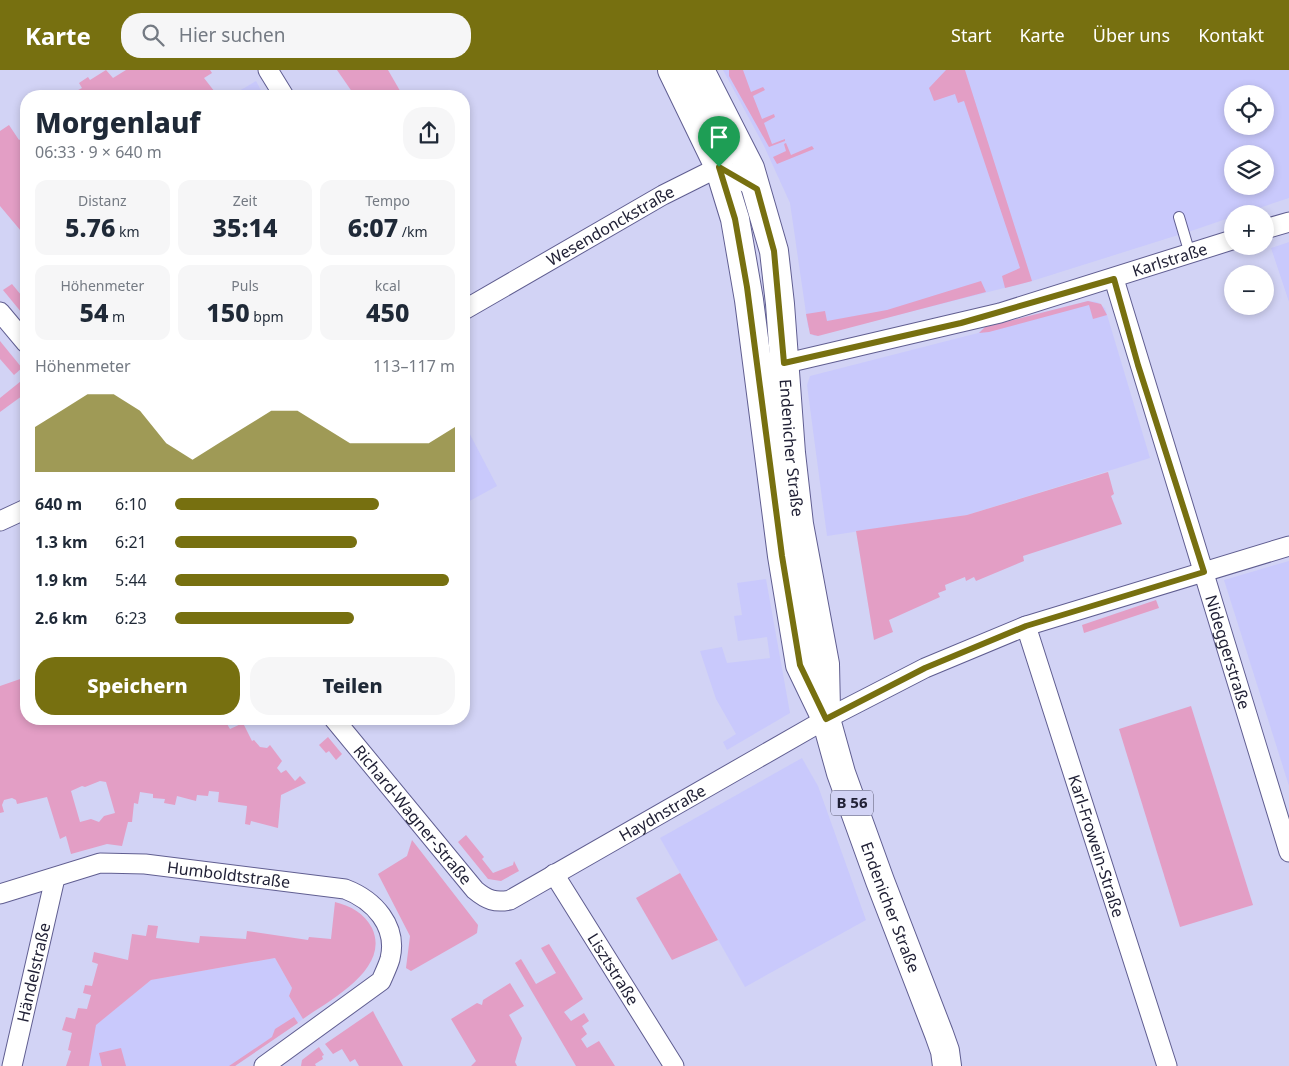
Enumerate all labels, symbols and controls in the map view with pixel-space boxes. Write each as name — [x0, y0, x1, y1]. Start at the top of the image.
search box — [121, 13, 471, 58]
text: Karte — [25, 19, 91, 52]
icon: search — [139, 21, 167, 49]
text: Hier suchen — [179, 22, 285, 48]
text: Start — [951, 23, 991, 47]
text: Karte — [1019, 23, 1065, 47]
text: Über uns — [1093, 23, 1170, 47]
text: Kontakt — [1198, 23, 1264, 47]
map controls — [1224, 85, 1274, 315]
button: locate — [1224, 85, 1274, 135]
text: Morgenlauf — [35, 103, 201, 141]
button: share — [403, 107, 455, 159]
pin — [698, 116, 740, 167]
icon: arrive — [705, 123, 733, 151]
text: 06:33 · 9 × 640 m — [35, 141, 162, 163]
button: layers — [1224, 145, 1274, 195]
street label: Wesendonckstraße — [543, 180, 678, 271]
text: Distanz — [78, 191, 127, 210]
text: Zeit — [233, 191, 257, 210]
text: Tempo — [365, 191, 410, 210]
button: + — [1224, 205, 1274, 255]
text: 5.76 — [65, 210, 115, 244]
text: 35:14 — [213, 210, 277, 244]
text: 6:07 — [348, 210, 398, 244]
text: km — [115, 222, 140, 241]
text: /km — [398, 222, 428, 241]
street label: Karlstraße — [1129, 237, 1210, 282]
button: − — [1224, 265, 1274, 315]
text: Höhenmeter — [60, 276, 144, 295]
text: Puls — [231, 276, 259, 295]
text: kcal — [375, 276, 401, 295]
text: 54 — [80, 295, 108, 329]
text: 150 — [206, 295, 250, 329]
text: 450 — [366, 295, 409, 329]
text: m — [108, 307, 125, 326]
text: bpm — [250, 307, 284, 326]
text: Höhenmeter — [35, 355, 131, 377]
text: 113–117 m — [373, 355, 455, 377]
street label: Endenicher Straße — [775, 378, 809, 518]
text: 640 m — [35, 493, 82, 515]
text: 6:10 — [115, 493, 147, 515]
text: 1.3 km — [35, 531, 87, 553]
text: 6:21 — [115, 531, 147, 553]
text: 1.9 km — [35, 569, 87, 591]
text: 5:44 — [115, 569, 147, 591]
street label: Nideggerstraße — [1200, 592, 1256, 712]
text: 2.6 km — [35, 607, 87, 629]
text: 6:23 — [115, 607, 147, 629]
button: Speichern — [35, 657, 240, 715]
button: Teilen — [250, 657, 455, 715]
street label: Richard-Wagner-Straße — [349, 740, 477, 889]
street label: Karl-Frowein-Straße — [1063, 772, 1130, 920]
street label: Haydnstraße — [615, 779, 710, 846]
road number: B 56 — [831, 790, 873, 816]
street label: Endenicher Straße — [856, 839, 925, 976]
street label: Humboldtstraße — [166, 856, 291, 893]
street label: Händelstraße — [11, 920, 55, 1024]
street label: Lisztstraße — [582, 929, 644, 1009]

